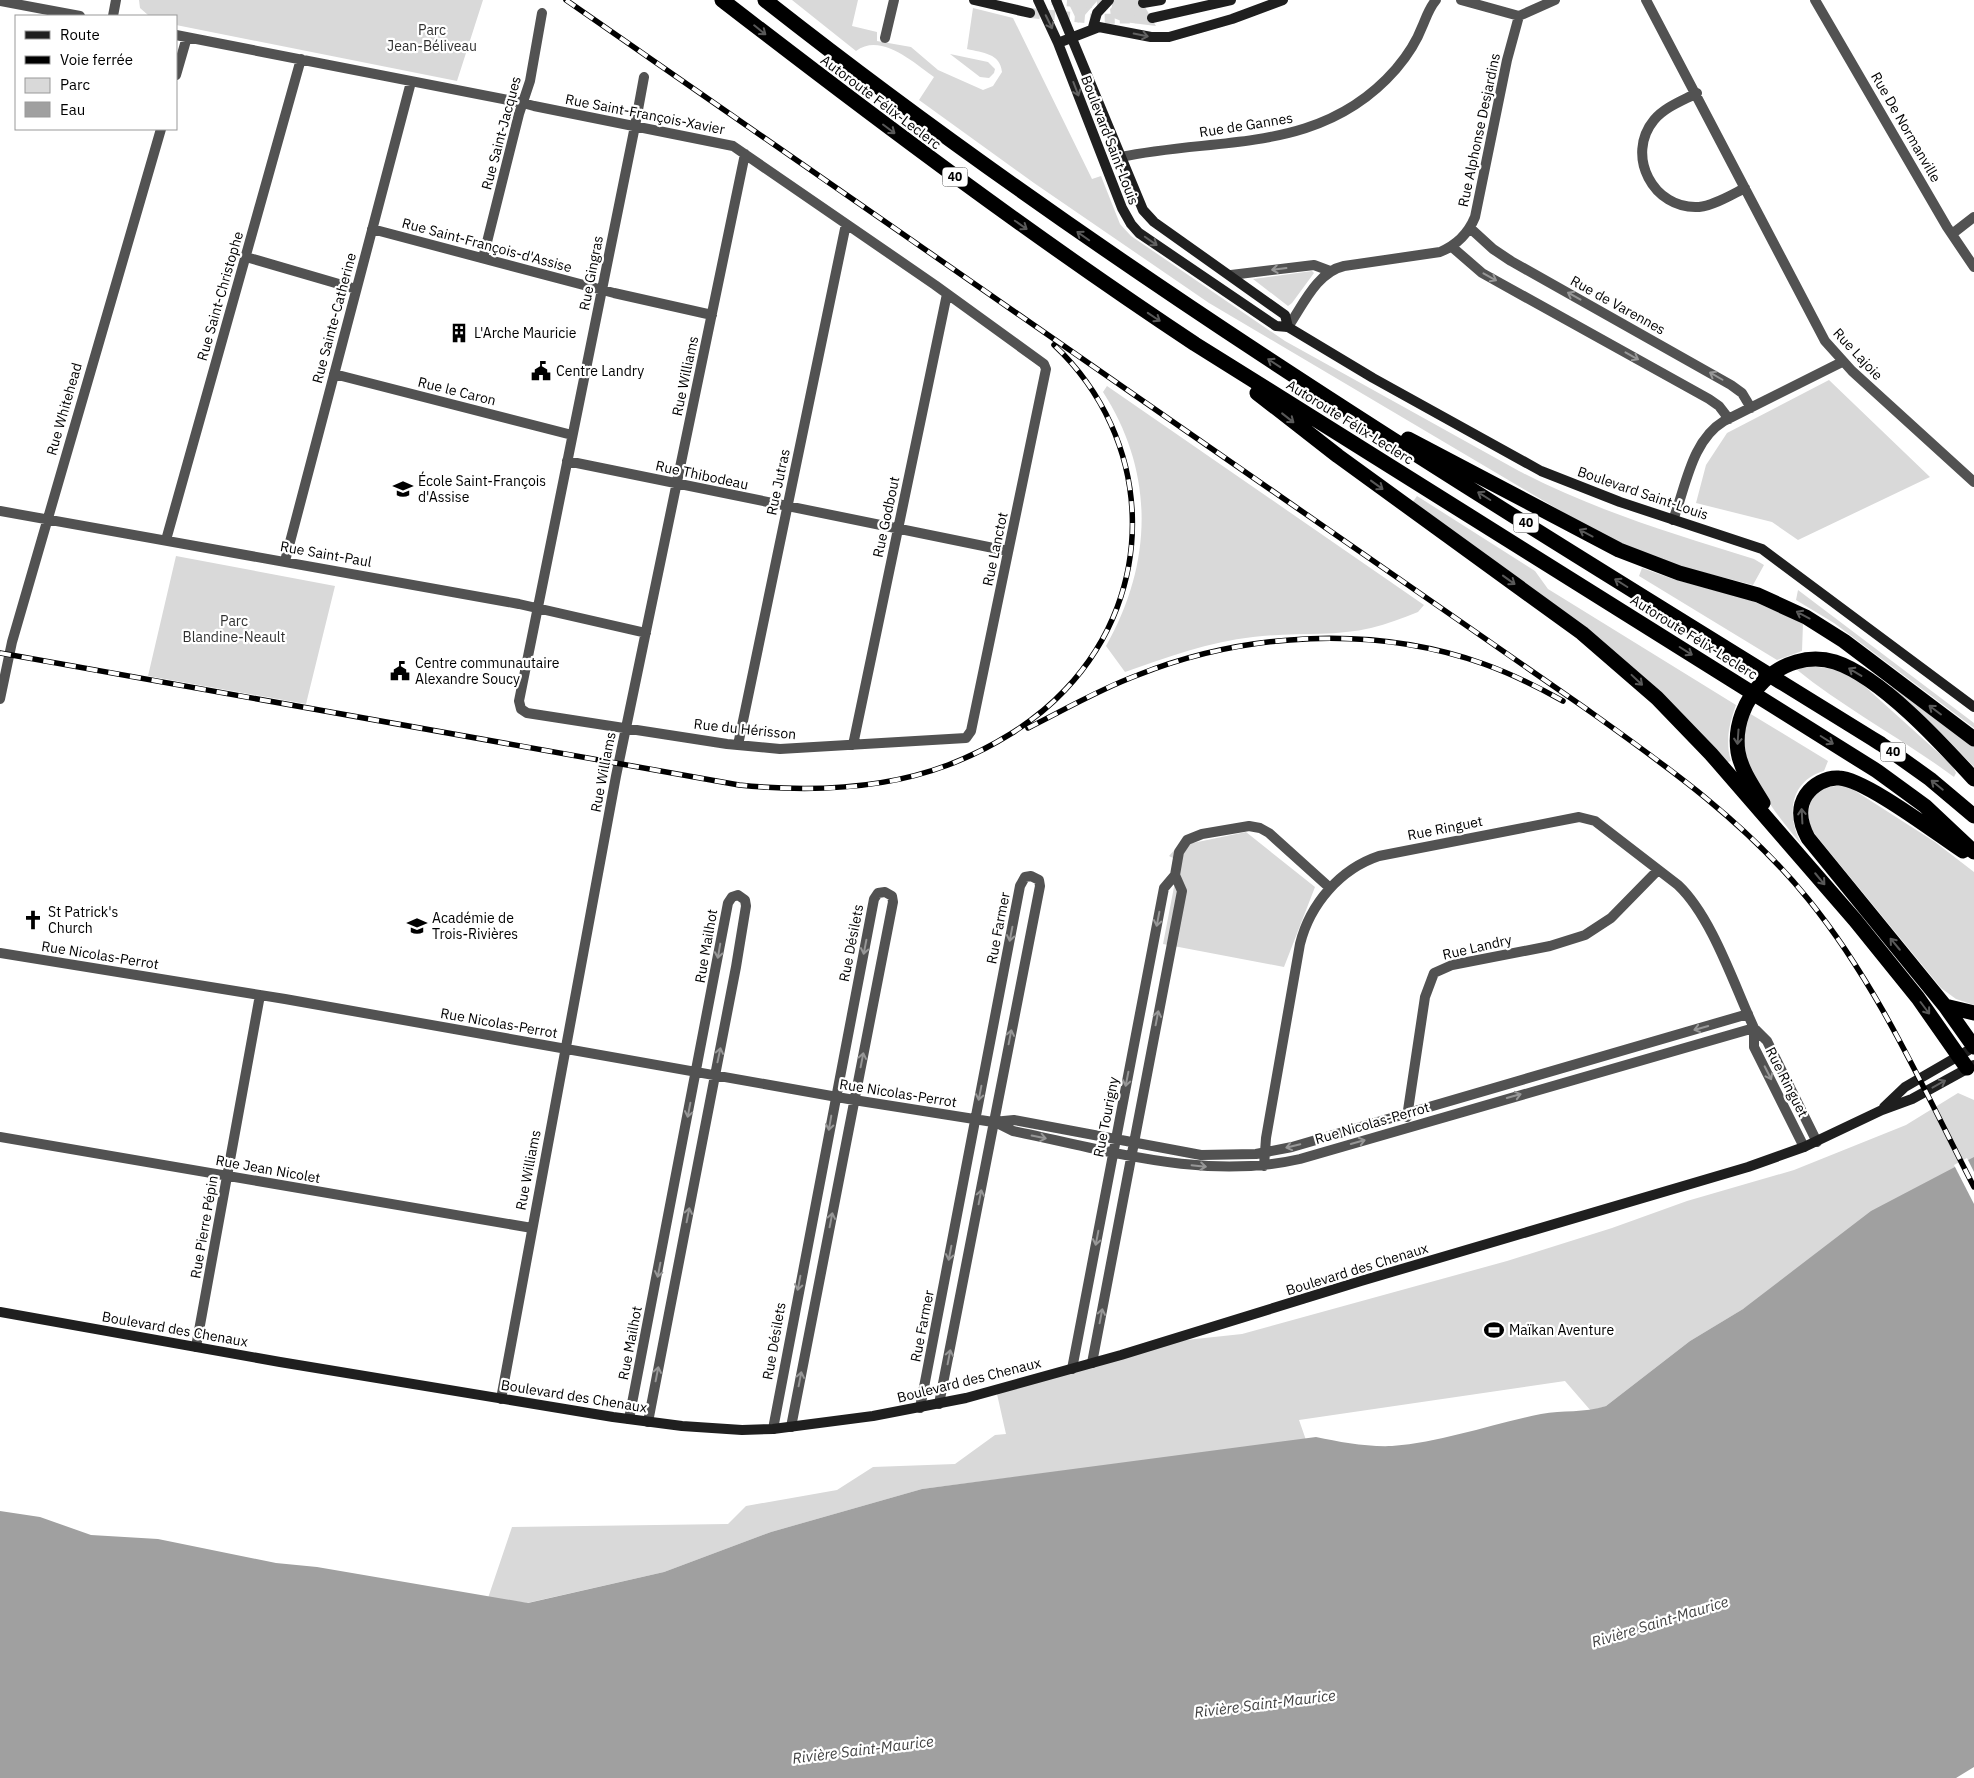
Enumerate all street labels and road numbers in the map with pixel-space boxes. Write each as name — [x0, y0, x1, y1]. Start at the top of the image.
street label: Autoroute Félix-Leclerc — [817, 51, 945, 153]
street label: Rue Alphonse Desjardins — [1454, 51, 1504, 209]
street label: Rue De Normanville — [1867, 69, 1945, 186]
street label: Boulevard Saint-Louis — [1077, 73, 1143, 207]
street label: Rue Saint-Jacques — [477, 74, 525, 192]
street label: Rue Saint-François-Xavier — [564, 90, 726, 138]
street label: Rue de Gannes — [1198, 109, 1294, 141]
road number: 40 — [942, 168, 968, 186]
street label: Rue Saint-François-d'Assise — [400, 214, 574, 276]
street label: Rue Saint-Christophe — [193, 229, 247, 363]
street label: Rue Gingras — [575, 234, 607, 312]
street label: Rue Sainte-Catherine — [308, 250, 360, 385]
street label: Rue de Varennes — [1567, 271, 1669, 339]
street label: Rue Lajoie — [1829, 324, 1887, 384]
street label: Rue Williams — [668, 334, 702, 418]
street label: Rue Whitehead — [42, 361, 86, 457]
street label: Rue le Caron — [416, 373, 498, 409]
street label: Autoroute Félix-Leclerc — [1283, 376, 1417, 468]
street label: Rue Jutras — [762, 447, 794, 517]
street label: Rue Thibodeau — [654, 456, 750, 494]
street label: Boulevard Saint-Louis — [1575, 462, 1711, 524]
street label: Rue Godbout — [869, 475, 903, 559]
street label: Rue Lanctot — [978, 510, 1012, 588]
road number: 40 — [1514, 514, 1538, 532]
street label: Rue Saint-Paul — [279, 537, 373, 571]
street label: Autoroute Félix-Leclerc — [1627, 591, 1761, 683]
street label: Rue du Hérisson — [693, 715, 797, 743]
street label: Rue Williams — [586, 730, 620, 814]
road number: 40 — [1880, 742, 1906, 762]
street label: Rue Ringuet — [1406, 812, 1484, 844]
street label: Rue Farmer — [982, 891, 1014, 965]
street label: Rue Désilets — [835, 903, 867, 983]
street label: Rue Mailhot — [691, 908, 721, 984]
street label: Rue Landry — [1441, 930, 1513, 964]
street label: Rue Nicolas-Perrot — [40, 937, 160, 973]
street label: Rue Nicolas-Perrot — [439, 1004, 559, 1042]
street label: Rue Ringuet — [1762, 1044, 1812, 1120]
street label: Rue Nicolas-Perrot — [838, 1075, 958, 1111]
street label: Rue Tourigny — [1089, 1075, 1123, 1159]
street label: Rue Nicolas-Perrot — [1313, 1098, 1432, 1148]
street label: Rue Williams — [511, 1128, 545, 1212]
street label: Rue Jean Nicolet — [214, 1151, 322, 1187]
street label: Rue Pierre Pépin — [186, 1174, 222, 1280]
street label: Boulevard des Chenaux — [1284, 1239, 1430, 1299]
street label: Rue Farmer — [906, 1289, 938, 1363]
street label: Rue Désilets — [758, 1301, 790, 1381]
street label: Rue Mailhot — [614, 1305, 646, 1381]
street label: Boulevard des Chenaux — [101, 1307, 249, 1351]
street label: Boulevard des Chenaux — [895, 1353, 1043, 1407]
street label: Boulevard des Chenaux — [500, 1376, 648, 1416]

